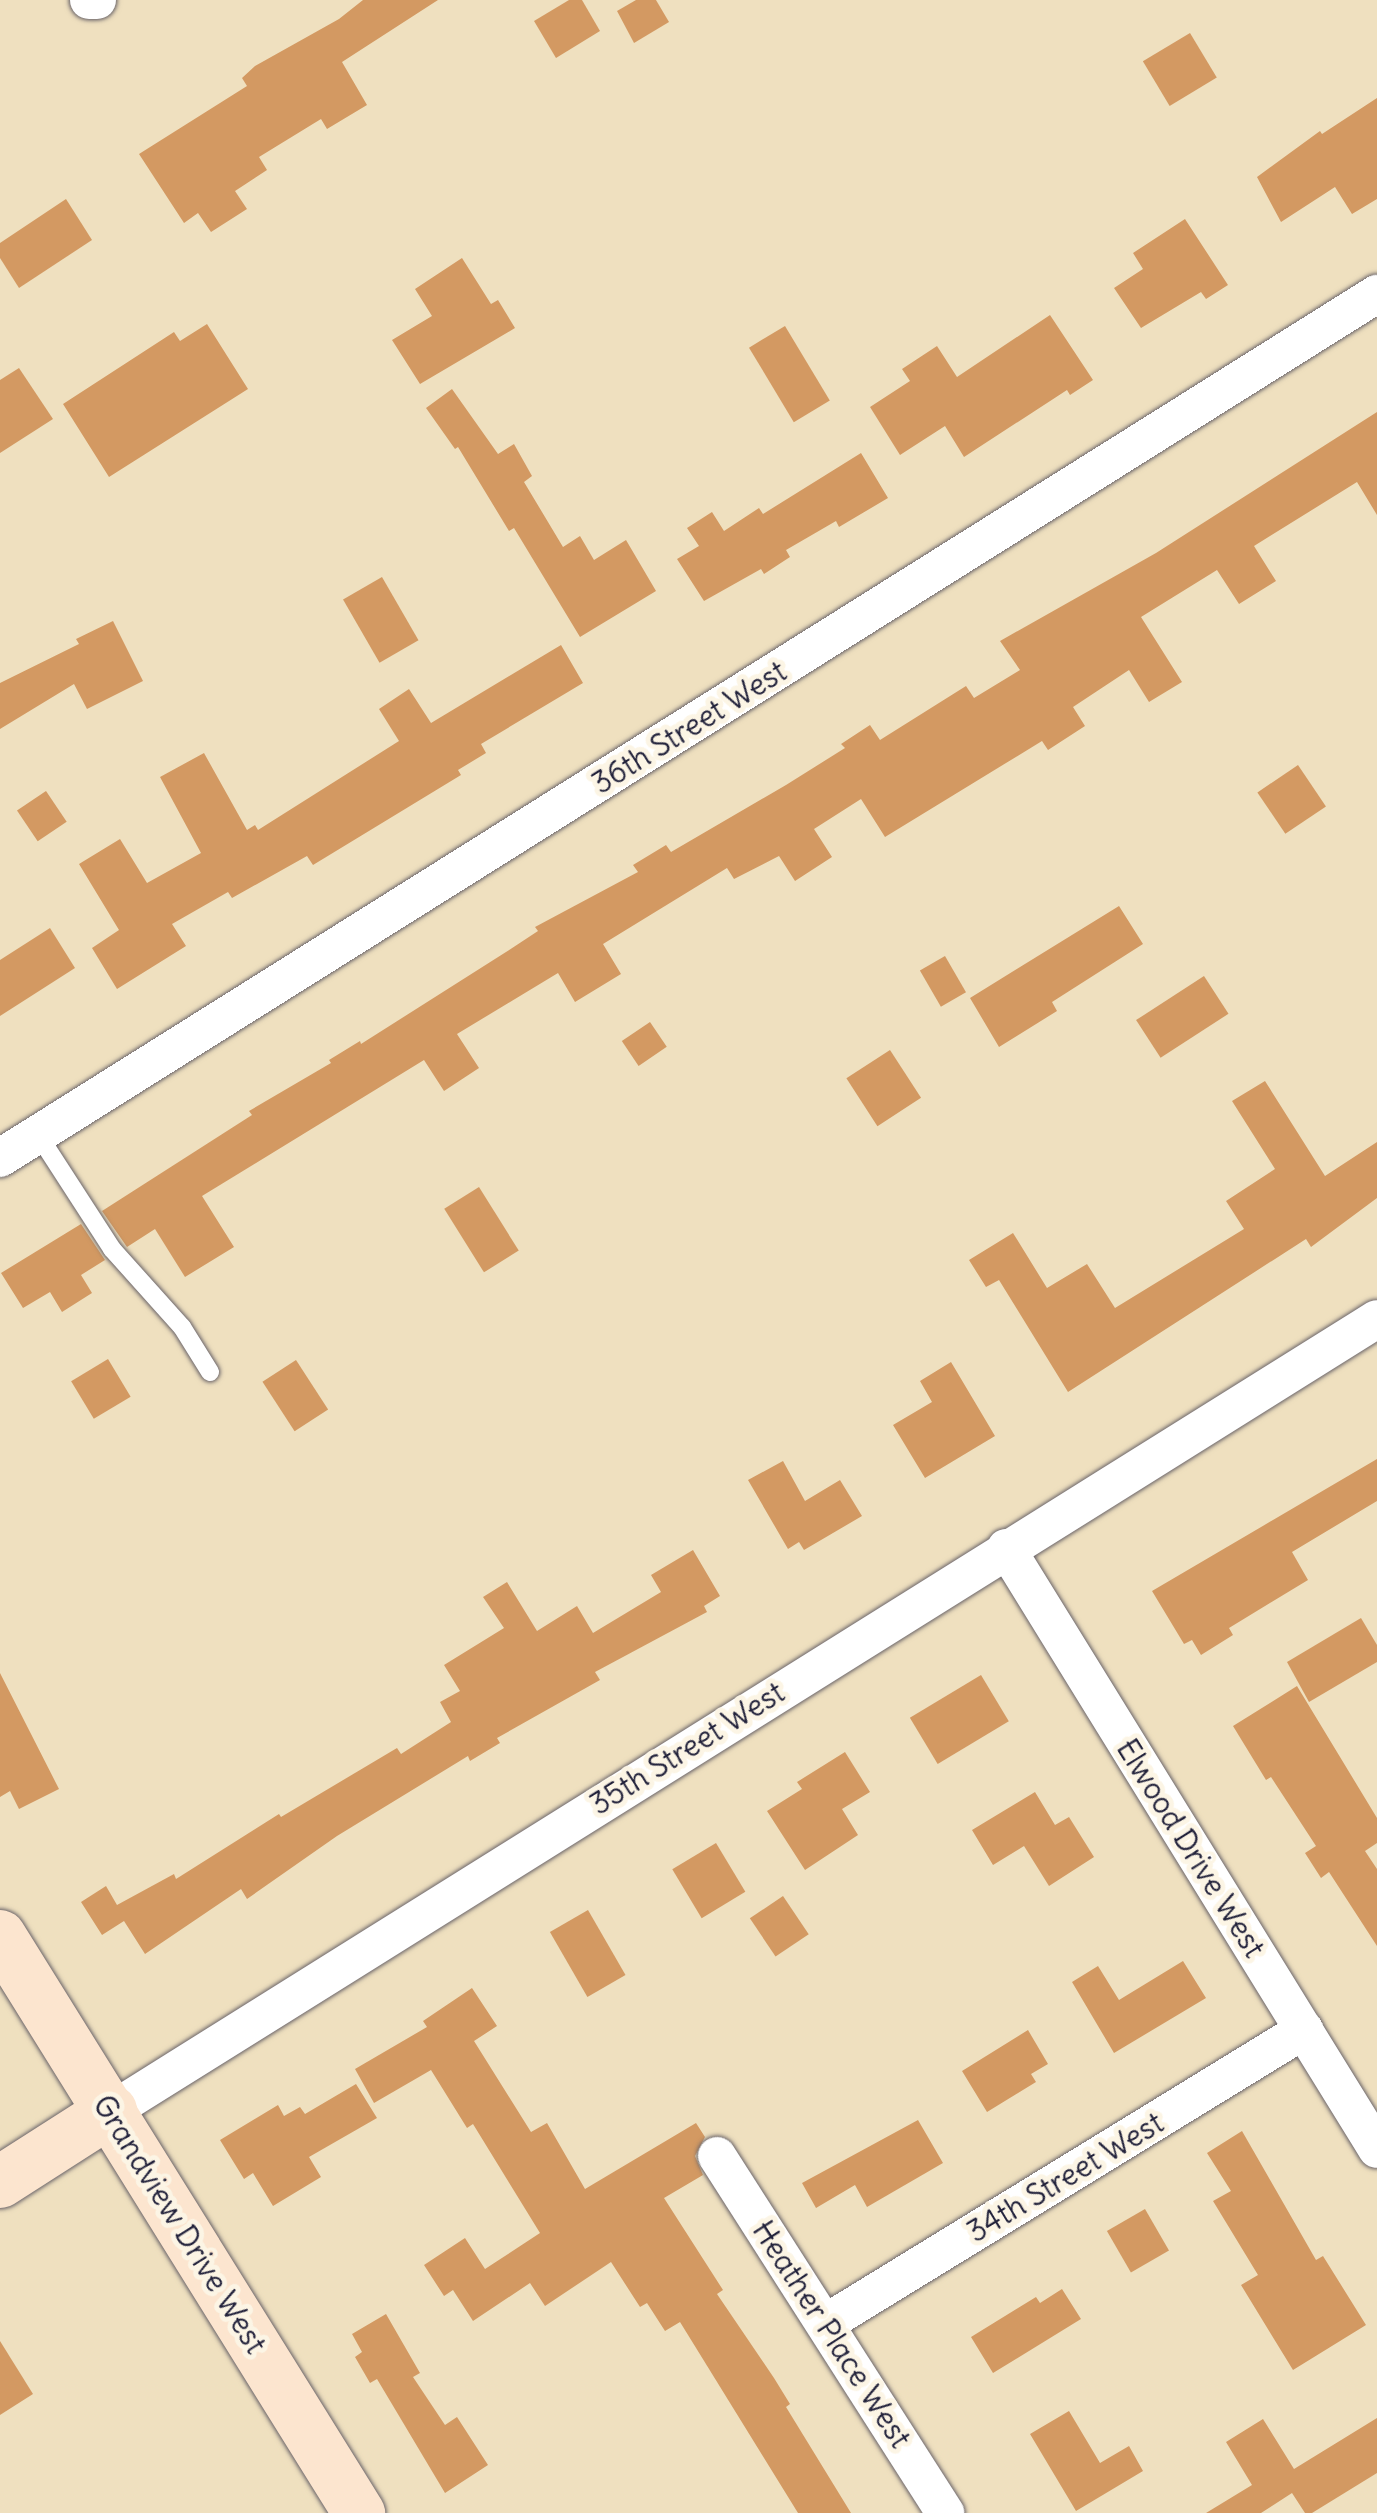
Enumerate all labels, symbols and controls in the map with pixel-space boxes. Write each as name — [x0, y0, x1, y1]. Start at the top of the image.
street label: 36th Street West — [585, 653, 793, 801]
street label: 35th Street West — [583, 1674, 791, 1822]
street label: Elwood Drive West — [1109, 1732, 1273, 1964]
street label: Grandview Drive West — [86, 2088, 274, 2360]
street label: 34th Street West — [960, 2104, 1170, 2250]
street label: Heather Place West — [745, 2214, 919, 2454]

